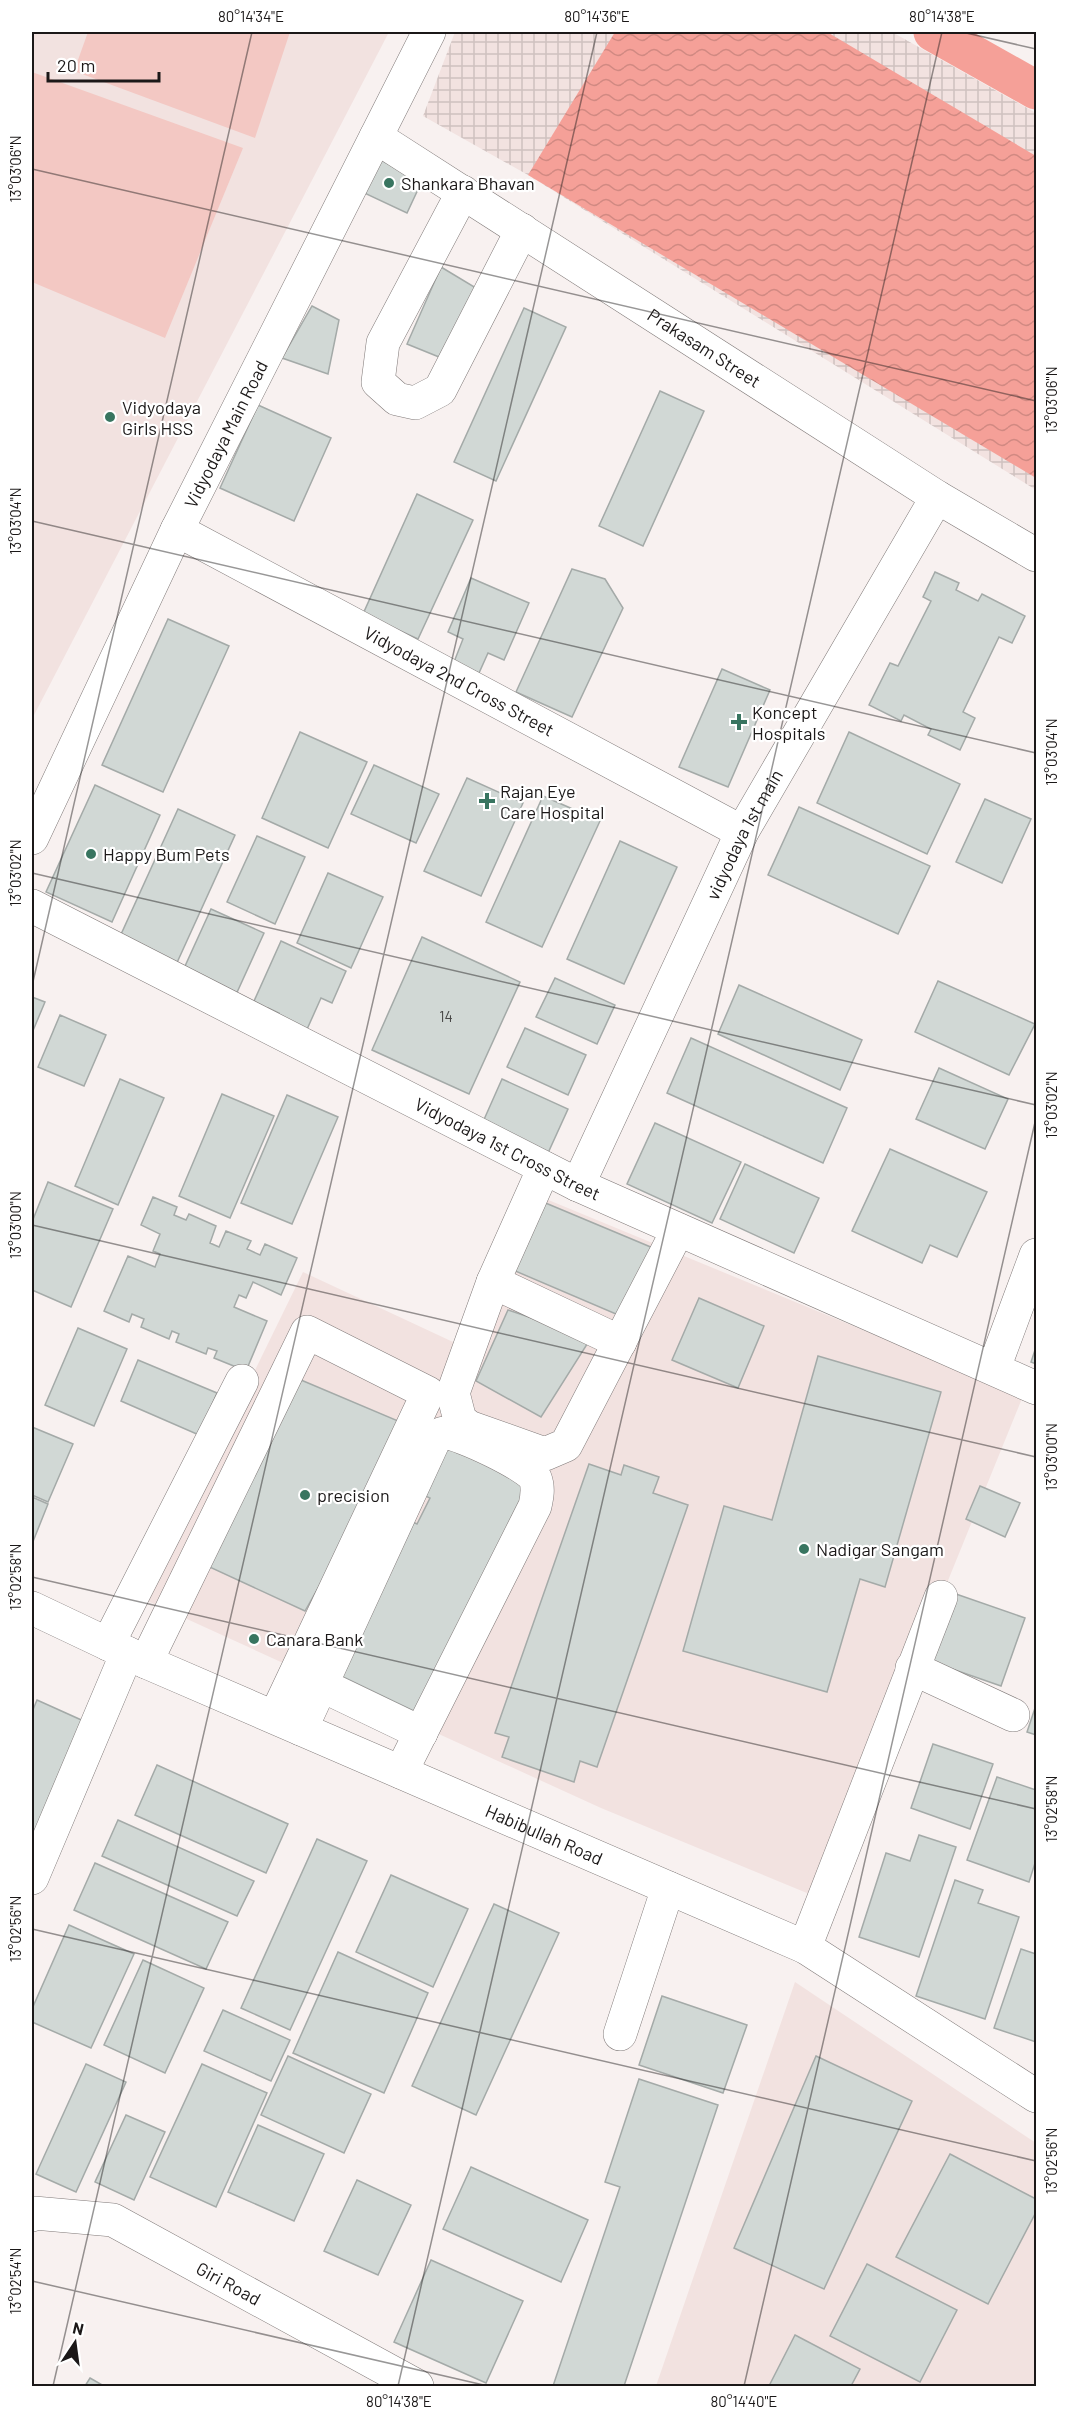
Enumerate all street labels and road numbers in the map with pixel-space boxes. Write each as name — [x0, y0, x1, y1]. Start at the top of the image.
street label: Prakasam Street — [644, 303, 765, 392]
street label: Vidyodaya Main Road — [179, 357, 272, 511]
street label: Vidyodaya 2nd Cross Street — [360, 621, 558, 741]
street label: vidyodaya 1st main — [701, 765, 787, 903]
street label: Vidyodaya 1st Cross Street — [411, 1093, 604, 1204]
street label: Habibullah Road — [482, 1799, 606, 1869]
street label: Giri Road — [193, 2257, 265, 2310]

